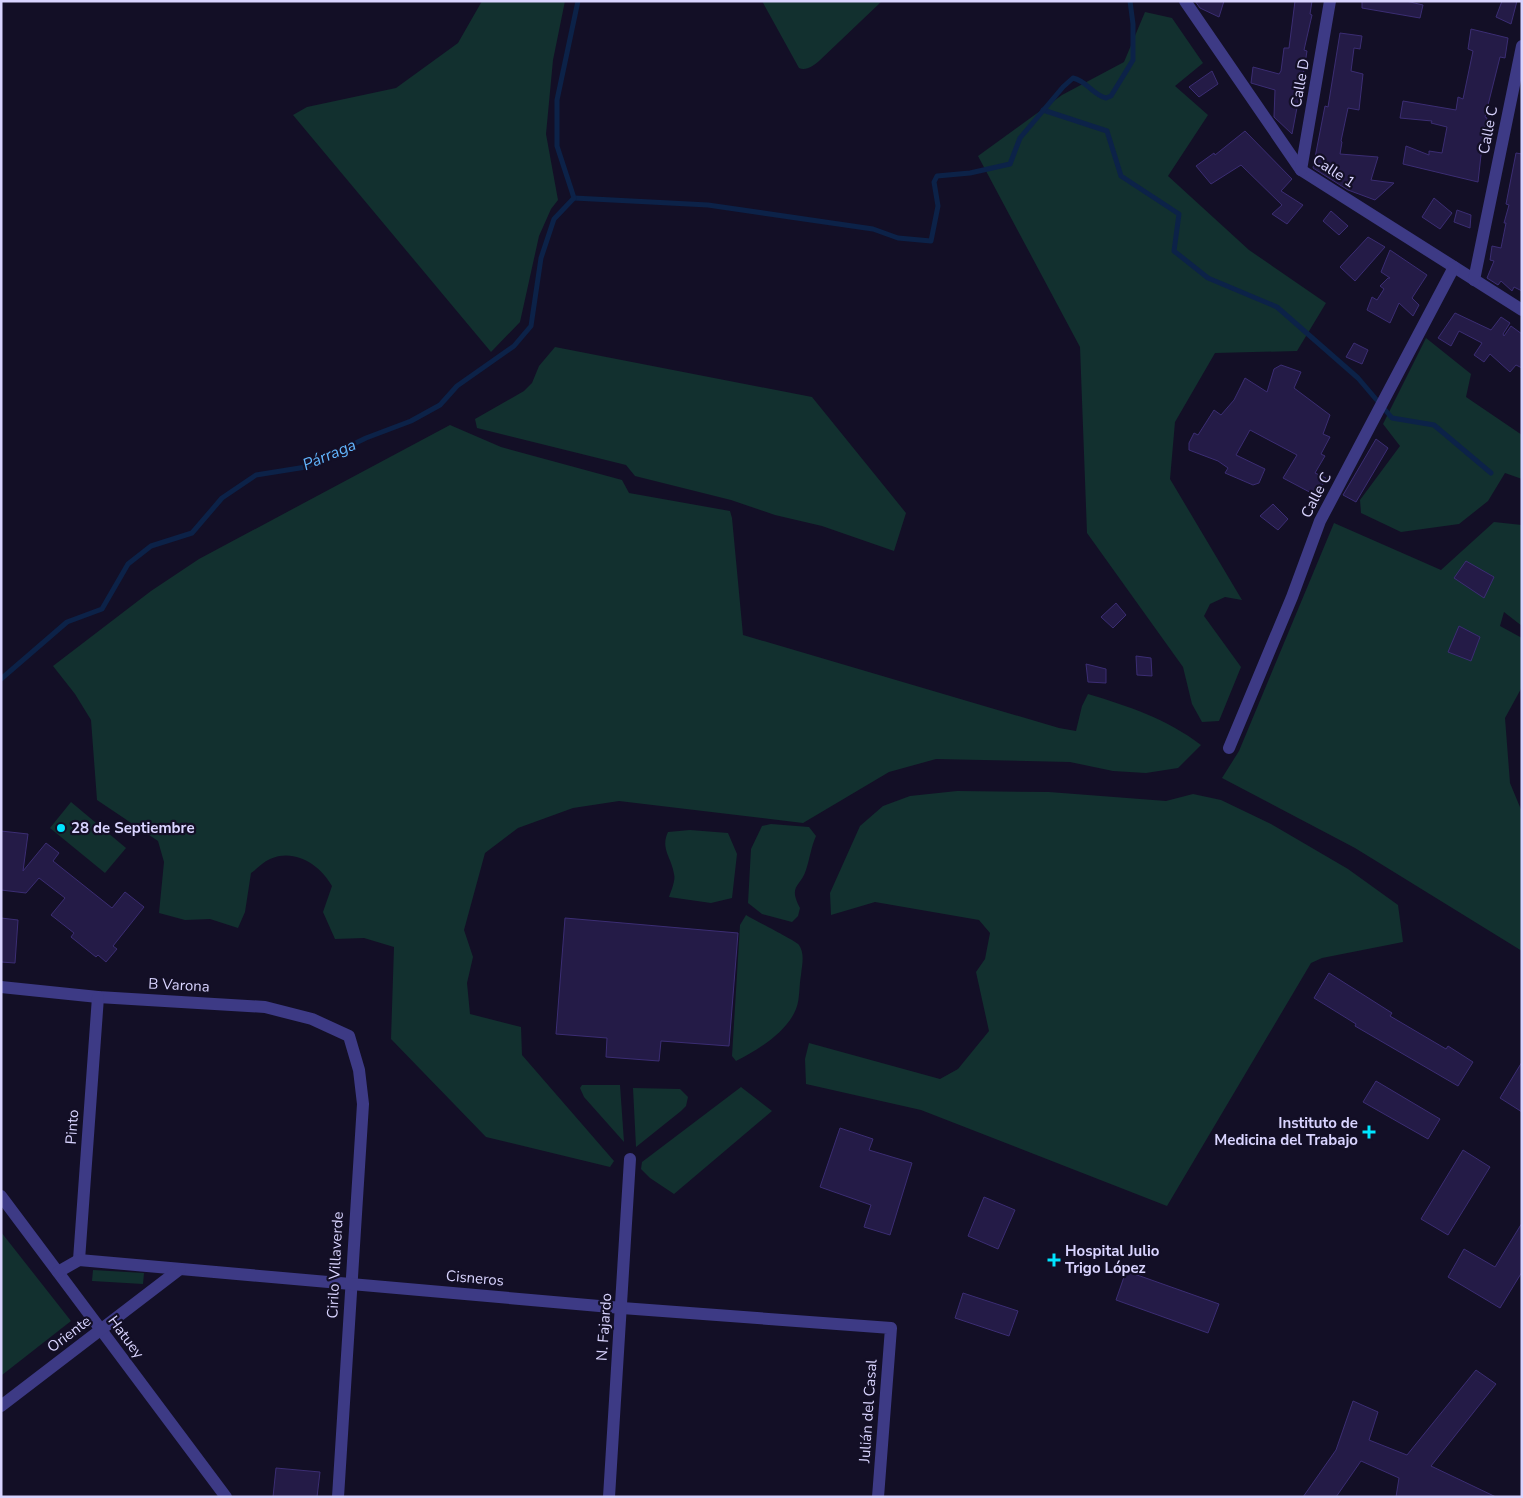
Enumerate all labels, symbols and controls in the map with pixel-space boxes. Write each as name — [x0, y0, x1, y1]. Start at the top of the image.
street label: Calle D — [1286, 57, 1314, 109]
street label: Calle C — [1474, 104, 1502, 156]
street label: Calle 1 — [1309, 150, 1359, 192]
water label: Párraga — [299, 434, 359, 476]
street label: Calle C — [1296, 469, 1336, 521]
place label: 28 de Septiembre — [71, 818, 195, 838]
marker: 28 de Septiembre — [55, 822, 67, 834]
street label: B Varona — [148, 973, 210, 997]
street label: Pinto — [61, 1109, 83, 1145]
place label: Instituto de Medicina del Trabajo — [1214, 1113, 1358, 1150]
marker: Instituto de Medicina del Trabajo — [1362, 1125, 1376, 1139]
street label: Cirilo Villaverde — [322, 1211, 348, 1319]
place label: Hospital Julio Trigo López — [1065, 1241, 1160, 1278]
marker: Hospital Julio Trigo López — [1047, 1253, 1061, 1267]
street label: Cisneros — [445, 1266, 505, 1290]
street label: N. Fajardo — [592, 1292, 616, 1362]
street label: Oriente — [43, 1311, 95, 1357]
street label: Hatuey — [103, 1312, 149, 1363]
street label: Julián del Casal — [854, 1358, 882, 1465]

